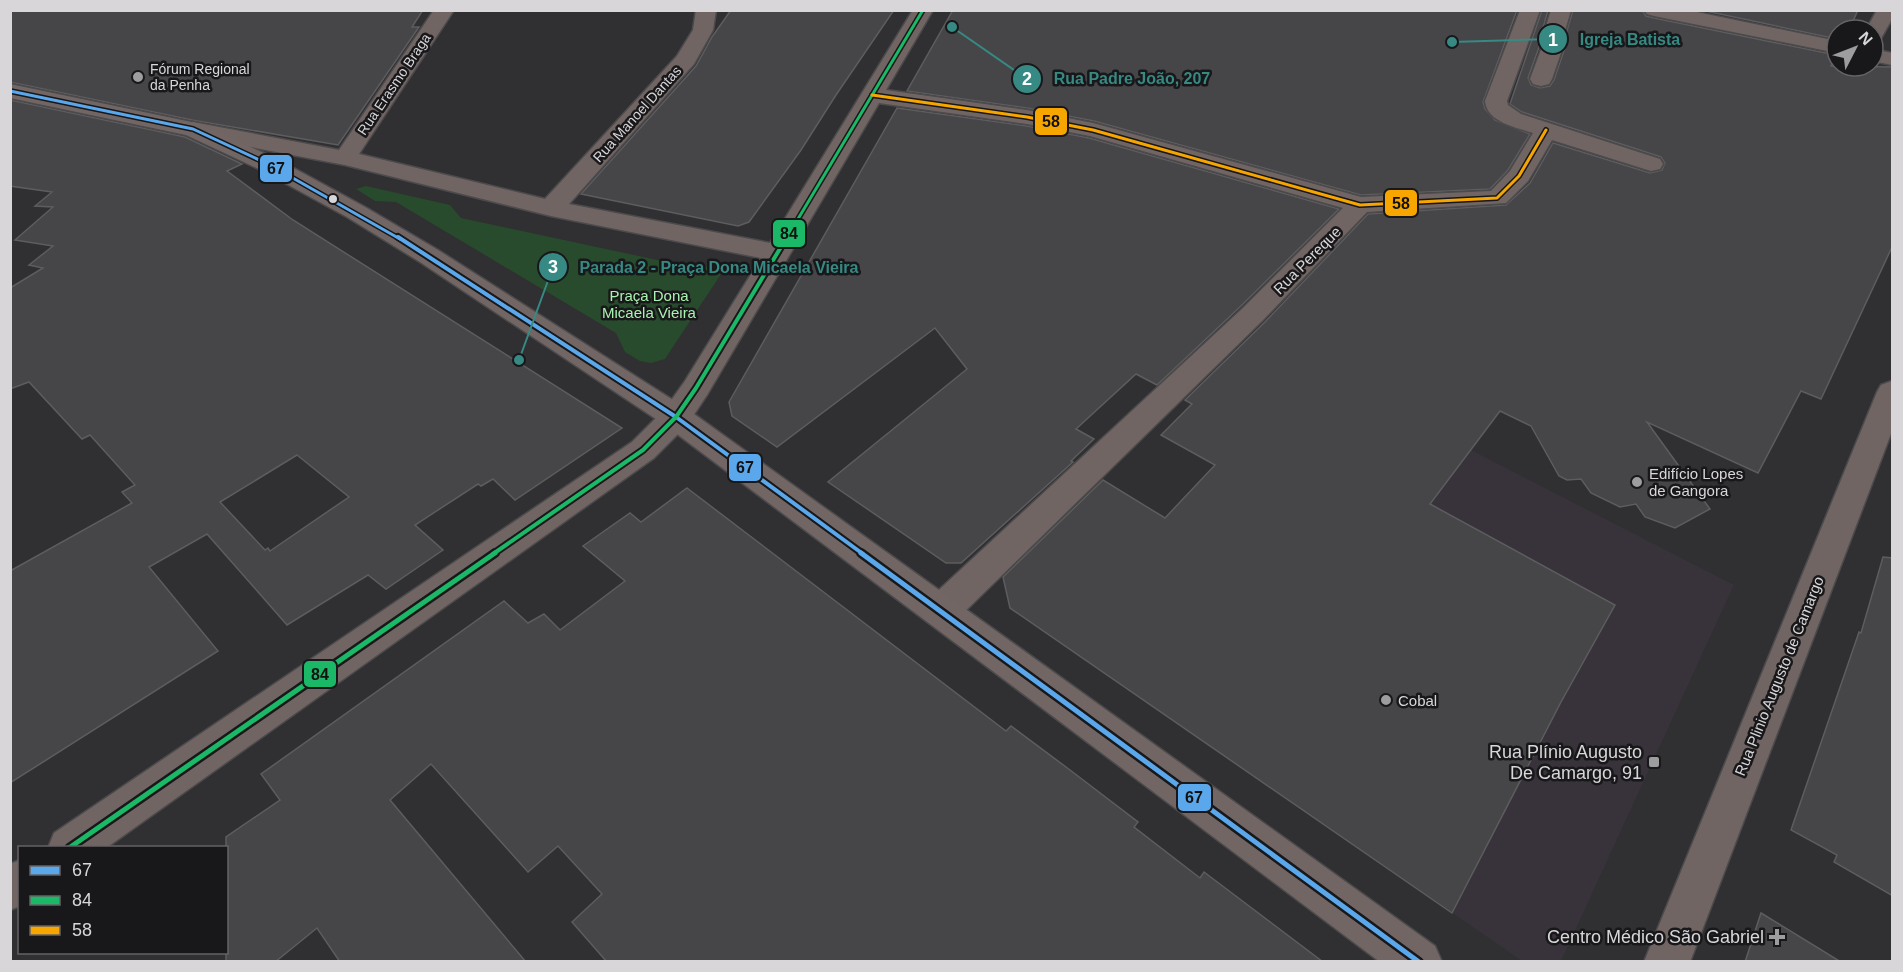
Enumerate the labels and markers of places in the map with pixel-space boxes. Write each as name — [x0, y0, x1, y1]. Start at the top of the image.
callout: Igreja Batista — [1538, 22, 1693, 56]
place label: Fórum Regional da Penha — [150, 61, 250, 93]
callout: Rua Padre João, 207 — [1012, 62, 1223, 96]
marker: Fórum Regional da Penha — [131, 70, 145, 84]
unlabelled marker — [327, 193, 339, 205]
callout: Parada 2 - Praça Dona Micaela Vieira — [538, 250, 871, 284]
place label: Edifício Lopes de Gangora — [1649, 465, 1743, 499]
marker: Edifício Lopes de Gangora — [1630, 475, 1644, 489]
place label: Cobal — [1398, 692, 1437, 709]
marker: Cobal — [1379, 693, 1393, 707]
place label: Rua Plínio Augusto De Camargo, 91 — [1489, 742, 1642, 783]
marker: Rua Plínio Augusto De Camargo, 91 — [1647, 755, 1661, 769]
place label: Centro Médico São Gabriel — [1547, 927, 1764, 947]
marker: Centro Médico São Gabriel — [1768, 928, 1786, 946]

